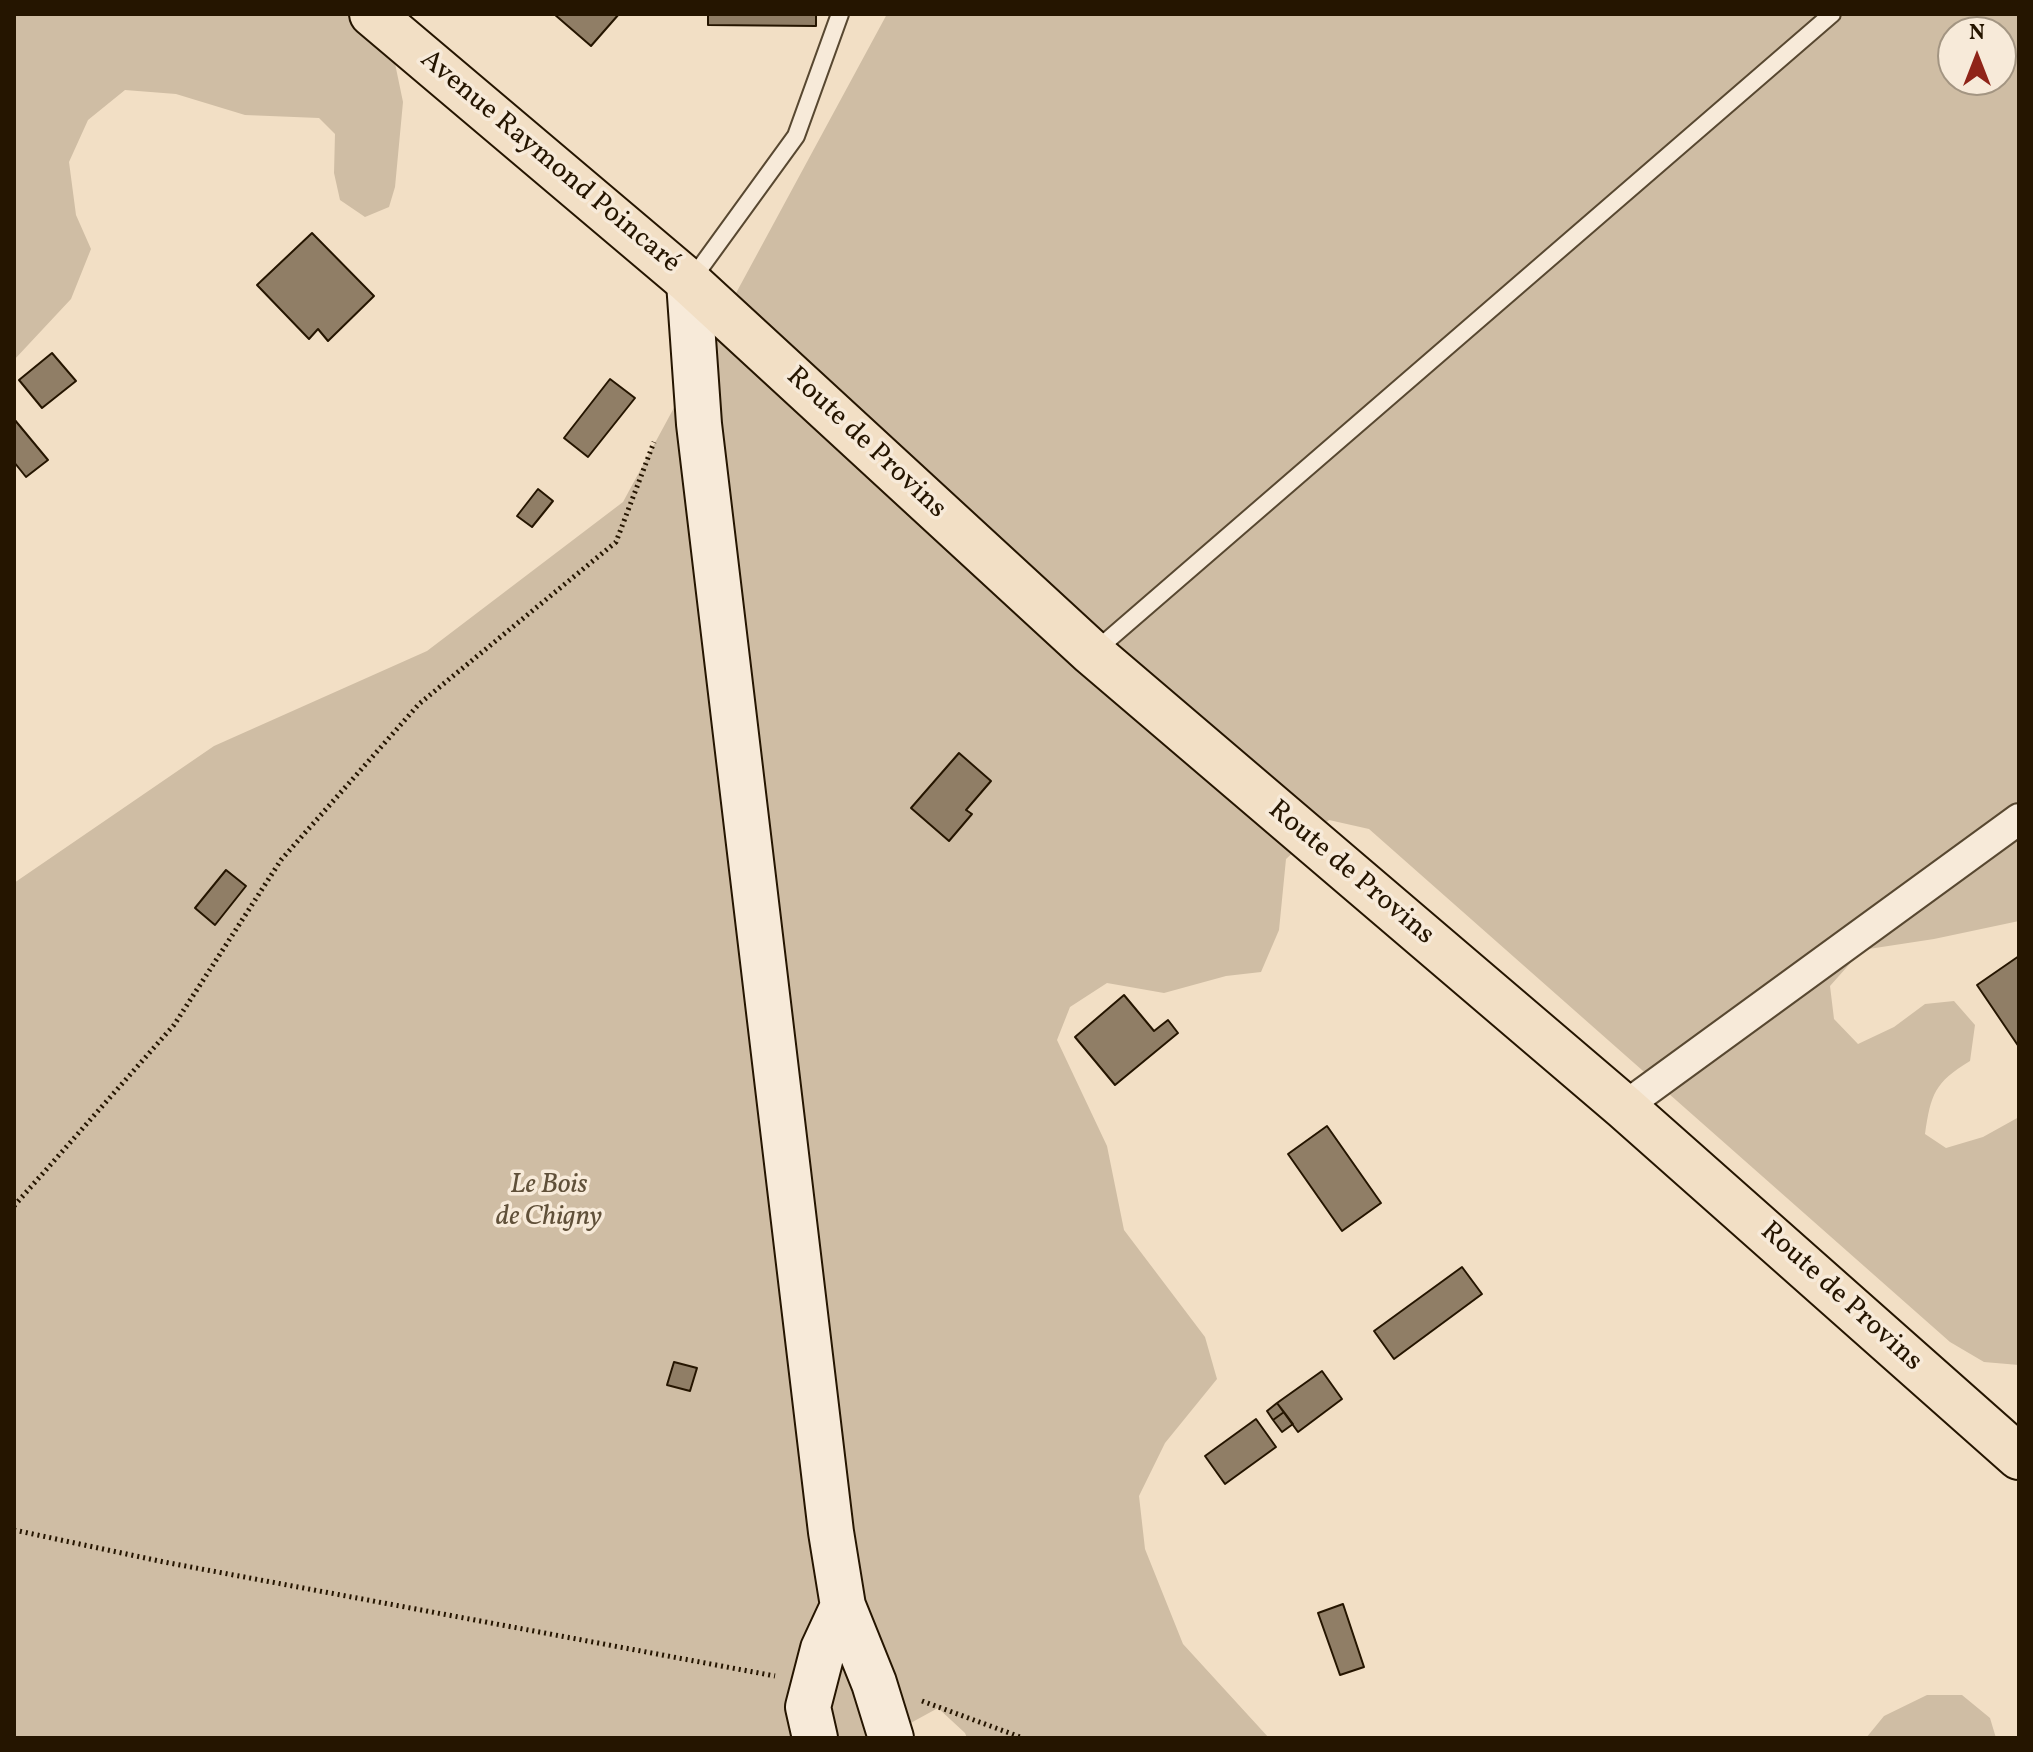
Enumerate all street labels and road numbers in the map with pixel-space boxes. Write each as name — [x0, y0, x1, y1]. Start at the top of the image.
street label: Avenue Raymond Poincaré — [412, 44, 686, 282]
street label: Route de Provins — [778, 361, 952, 527]
street label: Route de Provins — [1260, 795, 1440, 953]
street label: Route de Provins — [1752, 1216, 1928, 1380]

